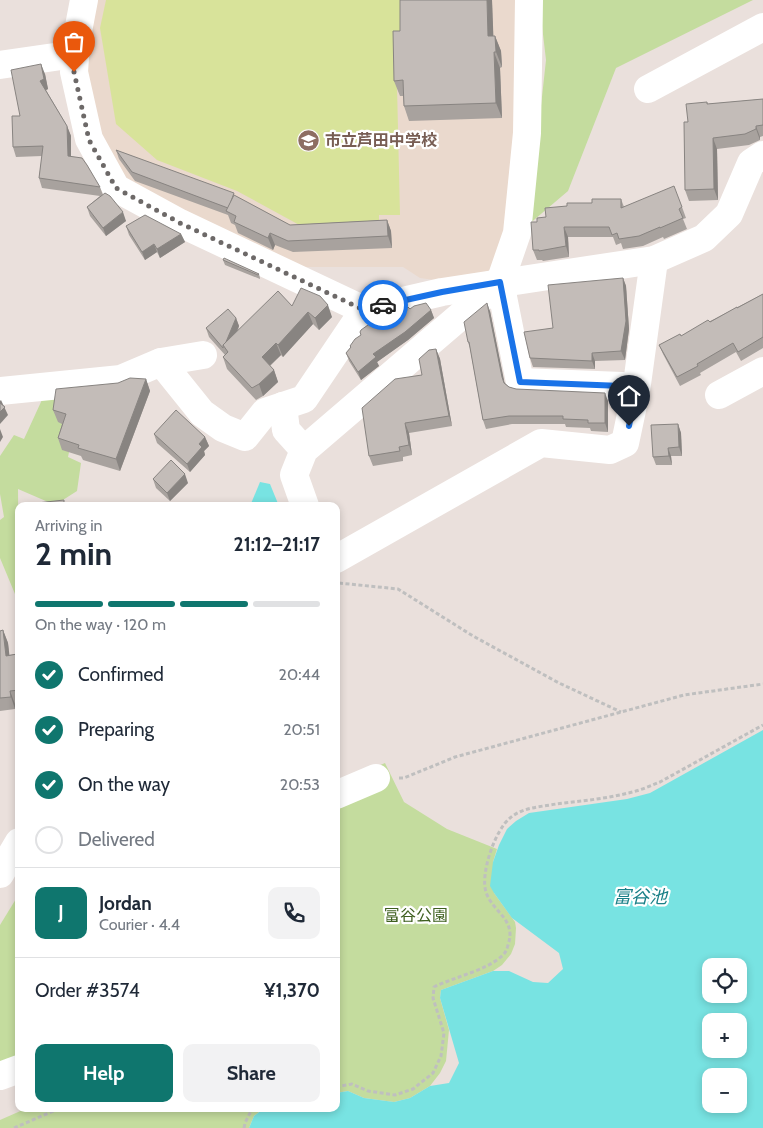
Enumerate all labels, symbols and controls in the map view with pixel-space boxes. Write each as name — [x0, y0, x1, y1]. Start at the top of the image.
pin — [53, 21, 95, 72]
icon: bag — [60, 28, 88, 56]
school or university icon: 市立芦田中学校 — [297, 128, 321, 152]
place label: 市立芦田中学校 — [325, 131, 437, 150]
courier — [358, 280, 408, 330]
icon: car — [369, 291, 397, 319]
pin — [608, 375, 650, 426]
icon: home — [615, 382, 643, 410]
text: Arriving in — [35, 516, 102, 535]
text: 21:12–21:17 — [234, 533, 320, 556]
text: 2 min — [35, 534, 112, 573]
text: On the way · 120 m — [35, 615, 166, 634]
icon: check — [35, 661, 63, 689]
text: Confirmed — [78, 663, 164, 686]
text: 20:44 — [279, 665, 320, 684]
icon: check — [35, 716, 63, 744]
text: Preparing — [78, 718, 154, 741]
text: 20:51 — [283, 720, 320, 739]
icon: check — [35, 771, 63, 799]
text: On the way — [78, 773, 170, 796]
text: 20:53 — [280, 775, 320, 794]
text: Delivered — [78, 828, 155, 851]
water label: 富谷池 — [613, 886, 669, 908]
button: phone — [268, 887, 320, 939]
text: Jordan — [99, 892, 152, 915]
text: J — [58, 901, 64, 924]
park label: 富谷公園 — [384, 906, 448, 925]
text: Courier · 4.4 — [99, 915, 180, 934]
map controls — [702, 958, 747, 1113]
button: locate — [702, 958, 747, 1003]
text: Order #3574 — [35, 979, 140, 1002]
text: ¥1,370 — [264, 979, 320, 1002]
button: + — [702, 1013, 747, 1058]
button: Help — [35, 1044, 173, 1102]
button: Share — [183, 1044, 320, 1102]
button: − — [702, 1068, 747, 1113]

